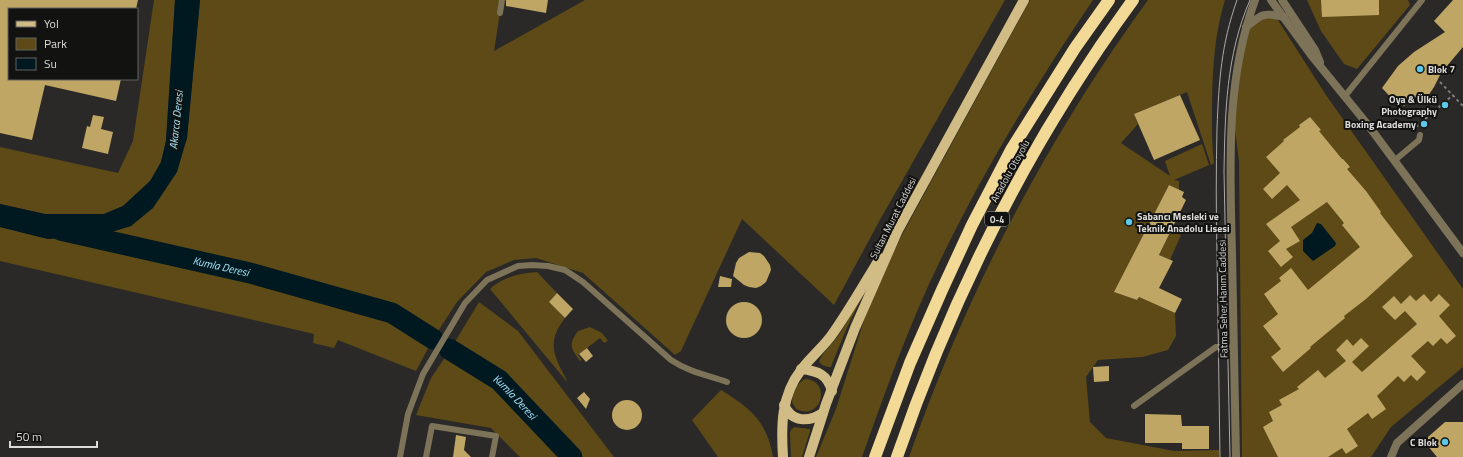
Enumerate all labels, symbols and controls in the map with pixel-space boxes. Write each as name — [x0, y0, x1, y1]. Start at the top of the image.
legend — [8, 8, 138, 80]
text: Yol — [44, 14, 59, 33]
text: Park — [44, 34, 67, 53]
text: Su — [44, 54, 57, 73]
place label: Blok 7 — [1428, 62, 1455, 77]
marker: Blok 7 — [1415, 64, 1425, 74]
water label: Akarca Deresi — [165, 88, 187, 150]
place label: Oya & Ülkü Photography — [1381, 92, 1437, 119]
marker: Oya & Ülkü Photography — [1440, 100, 1450, 110]
place label: Boxing Academy — [1345, 117, 1416, 132]
marker: Boxing Academy — [1419, 119, 1429, 129]
street label: Anadolu Otoyolu — [987, 137, 1033, 205]
street label: Sultan Murat Caddesi — [866, 175, 920, 261]
place label: Sabancı Mesleki ve Teknik Anadolu Lisesi — [1137, 209, 1230, 236]
road number: O-4 — [985, 212, 1009, 226]
marker: Sabancı Mesleki ve Teknik Anadolu Lisesi — [1124, 217, 1134, 227]
street label: Fatma Seher Hanım Caddesi — [1214, 240, 1232, 358]
water label: Kumla Deresi — [191, 252, 252, 281]
water label: Kumla Deresi — [490, 370, 542, 424]
scale bar — [10, 423, 97, 449]
text: 50 m — [16, 427, 42, 446]
place label: C Blok — [1410, 435, 1438, 450]
marker: C Blok — [1440, 437, 1450, 447]

